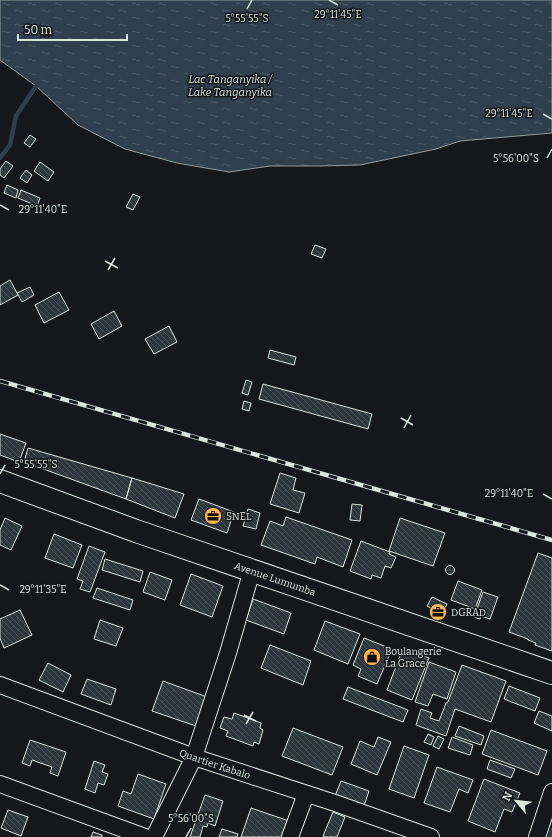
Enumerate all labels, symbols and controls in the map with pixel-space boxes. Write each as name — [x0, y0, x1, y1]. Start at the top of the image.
text: 29°11'45"E — [314, 9, 362, 21]
text: 5°55'55"S — [225, 13, 269, 25]
scale bar — [18, 16, 127, 42]
text: 50 m — [24, 23, 53, 37]
water label: Lac Tanganyika / Lake Tanganyika — [188, 73, 274, 99]
text: 29°11'45"E — [485, 108, 533, 120]
text: 5°56'00"S — [493, 153, 539, 165]
text: 29°11'40"E — [19, 204, 67, 216]
text: 5°55'55"S — [14, 459, 58, 471]
text: 29°11'40"E — [485, 488, 533, 500]
office icon: SNEL — [203, 506, 223, 526]
place label: SNEL — [226, 511, 252, 523]
street label: Avenue Lumumba — [233, 560, 318, 599]
text: 29°11'35"E — [19, 584, 67, 596]
office icon: DGRAD — [428, 602, 448, 622]
place label: DGRAD — [451, 607, 486, 619]
place label: Boulangerie La Grace — [385, 646, 442, 670]
shop icon: Boulangerie La Grace — [362, 647, 382, 667]
street label: Quartier Kabalo — [177, 747, 252, 782]
north arrow — [496, 781, 536, 821]
text: N — [500, 789, 516, 803]
text: 5°56'00"S — [168, 813, 214, 825]

